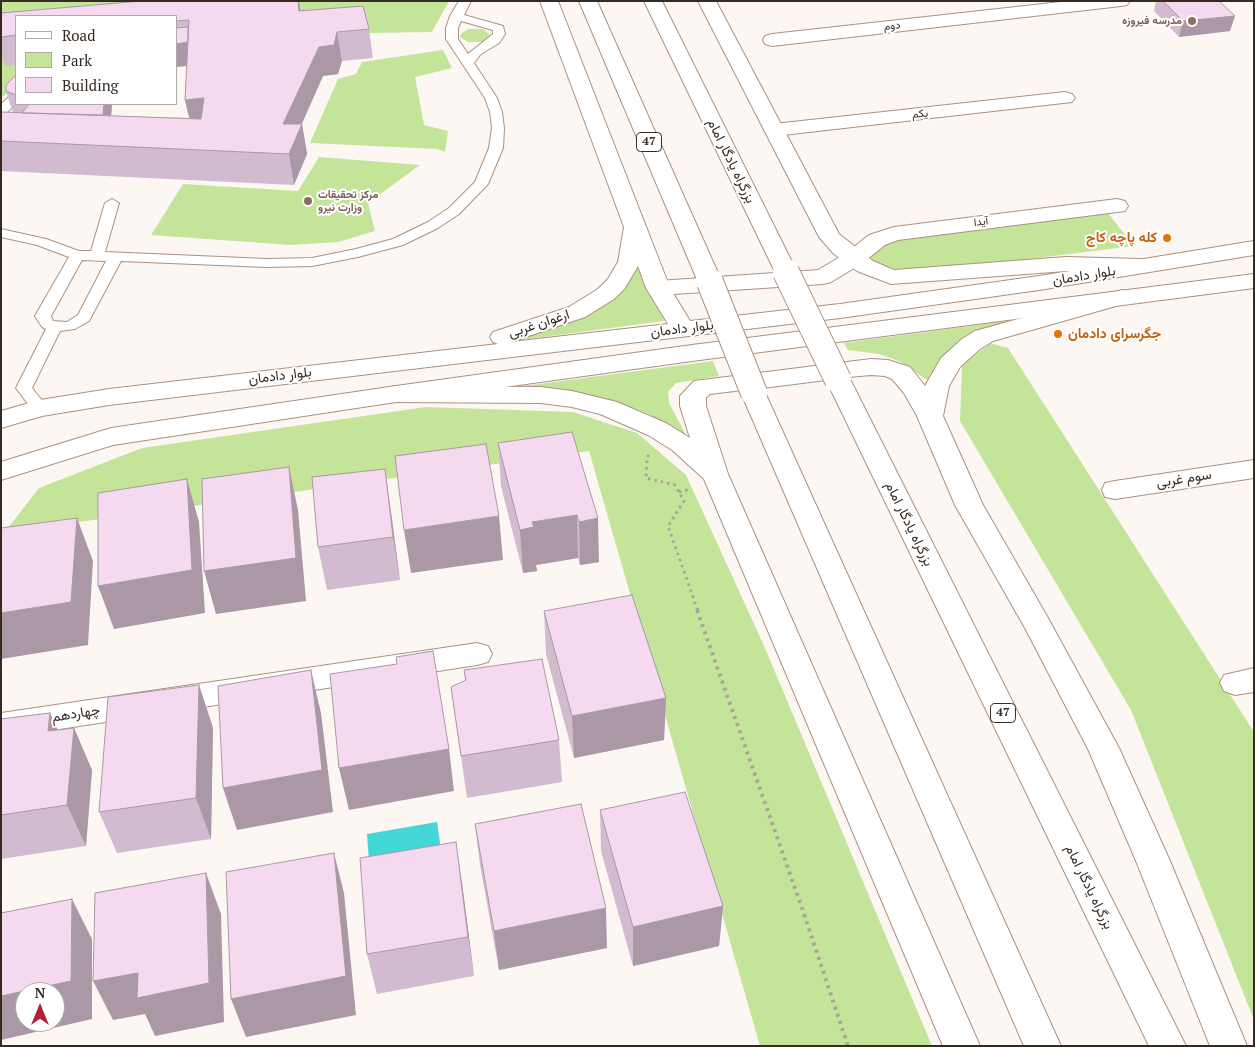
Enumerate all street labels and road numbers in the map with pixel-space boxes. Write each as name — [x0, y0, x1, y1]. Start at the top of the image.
street label: دوم — [883, 19, 901, 33]
street label: یکم — [911, 107, 929, 121]
street label: بزرگراه یادگار امام — [703, 116, 759, 206]
road number: 47 — [636, 132, 662, 152]
street label: آیدا — [973, 215, 989, 229]
street label: بلوار دادمان — [1051, 263, 1117, 289]
street label: ارغوان غربی — [506, 306, 572, 342]
street label: بلوار دادمان — [649, 317, 715, 341]
street label: بلوار دادمان — [247, 364, 313, 388]
street label: سوم غربی — [1155, 466, 1213, 492]
street label: بزرگراه یادگار امام — [881, 479, 937, 569]
street label: چهاردهم — [50, 702, 102, 726]
road number: 47 — [990, 704, 1016, 722]
street label: بزرگراه یادگار امام — [1061, 842, 1117, 932]

